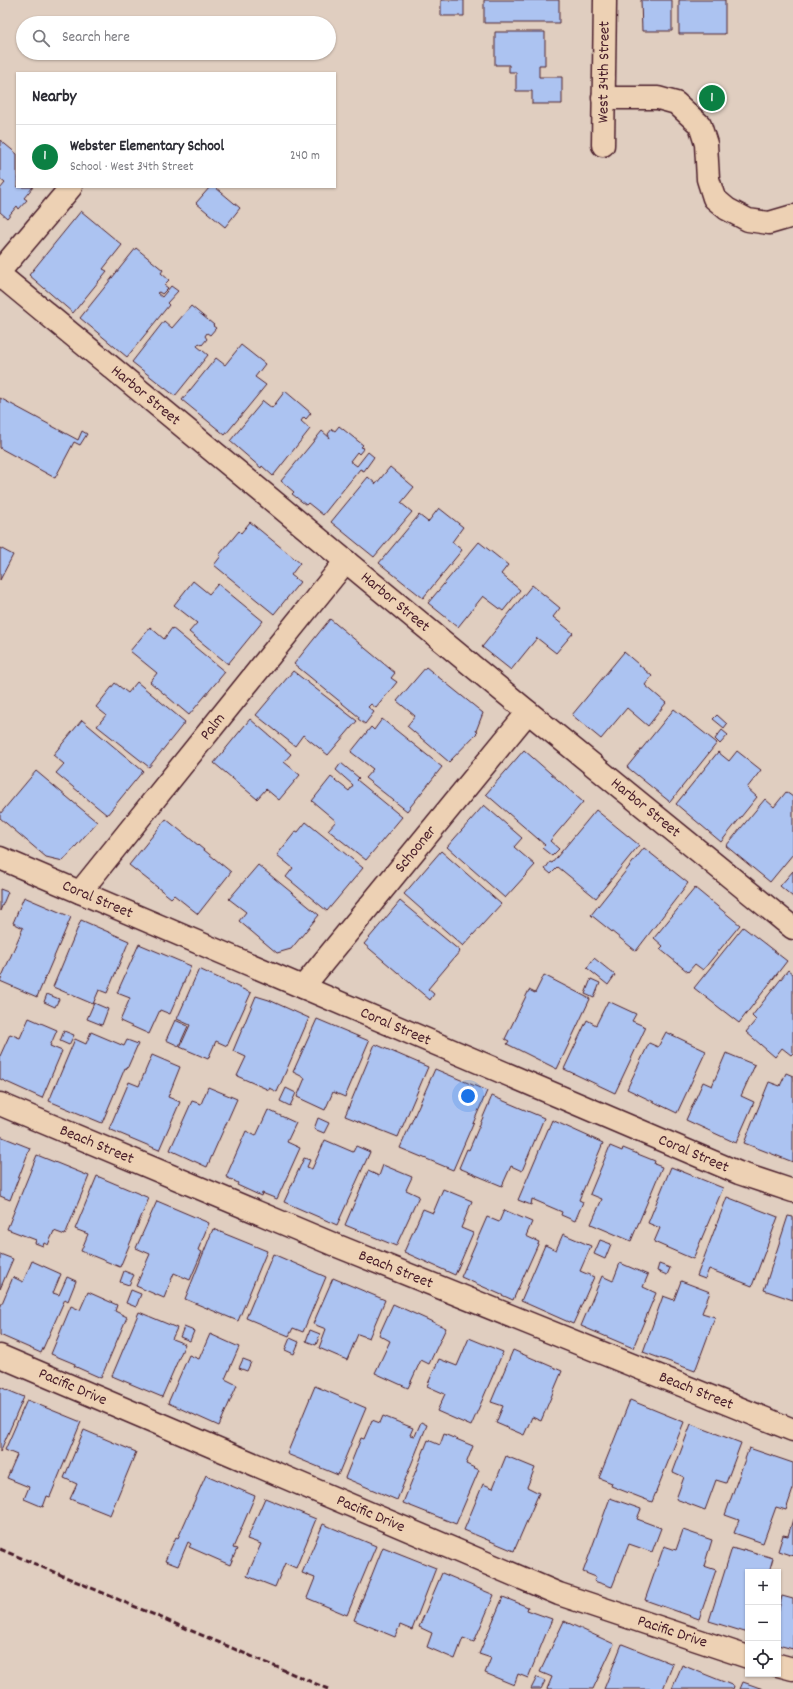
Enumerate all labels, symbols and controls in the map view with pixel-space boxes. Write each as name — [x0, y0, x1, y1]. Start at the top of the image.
search box — [16, 16, 336, 60]
street label: West 34th Street — [592, 21, 616, 123]
icon: search — [30, 27, 52, 49]
text: Search here — [62, 27, 130, 49]
pin: 1 — [699, 83, 725, 113]
text: Nearby — [32, 86, 76, 110]
text: Webster Elementary School — [70, 136, 224, 158]
text: 1 — [44, 147, 46, 166]
text: 240 m — [290, 147, 320, 166]
text: School · West 34th Street — [70, 158, 193, 177]
street label: Harbor Street — [106, 360, 185, 431]
street label: Harbor Street — [355, 566, 435, 638]
street label: Palm — [195, 708, 231, 745]
street label: Harbor Street — [606, 772, 686, 843]
street label: Schooner — [389, 820, 442, 878]
street label: Coral Street — [59, 874, 137, 925]
street label: Coral Street — [357, 1001, 435, 1052]
your location — [458, 1086, 478, 1106]
street label: Beach Street — [56, 1119, 138, 1171]
street label: Coral Street — [655, 1128, 733, 1179]
street label: Beach Street — [355, 1244, 437, 1295]
street label: Pacific Drive — [35, 1362, 111, 1412]
street label: Beach Street — [655, 1366, 737, 1416]
street label: Pacific Drive — [333, 1489, 409, 1539]
map controls — [745, 1569, 781, 1677]
button: + — [745, 1569, 781, 1605]
button: − — [745, 1605, 781, 1641]
street label: Pacific Drive — [634, 1609, 710, 1654]
button: locate — [745, 1641, 781, 1677]

